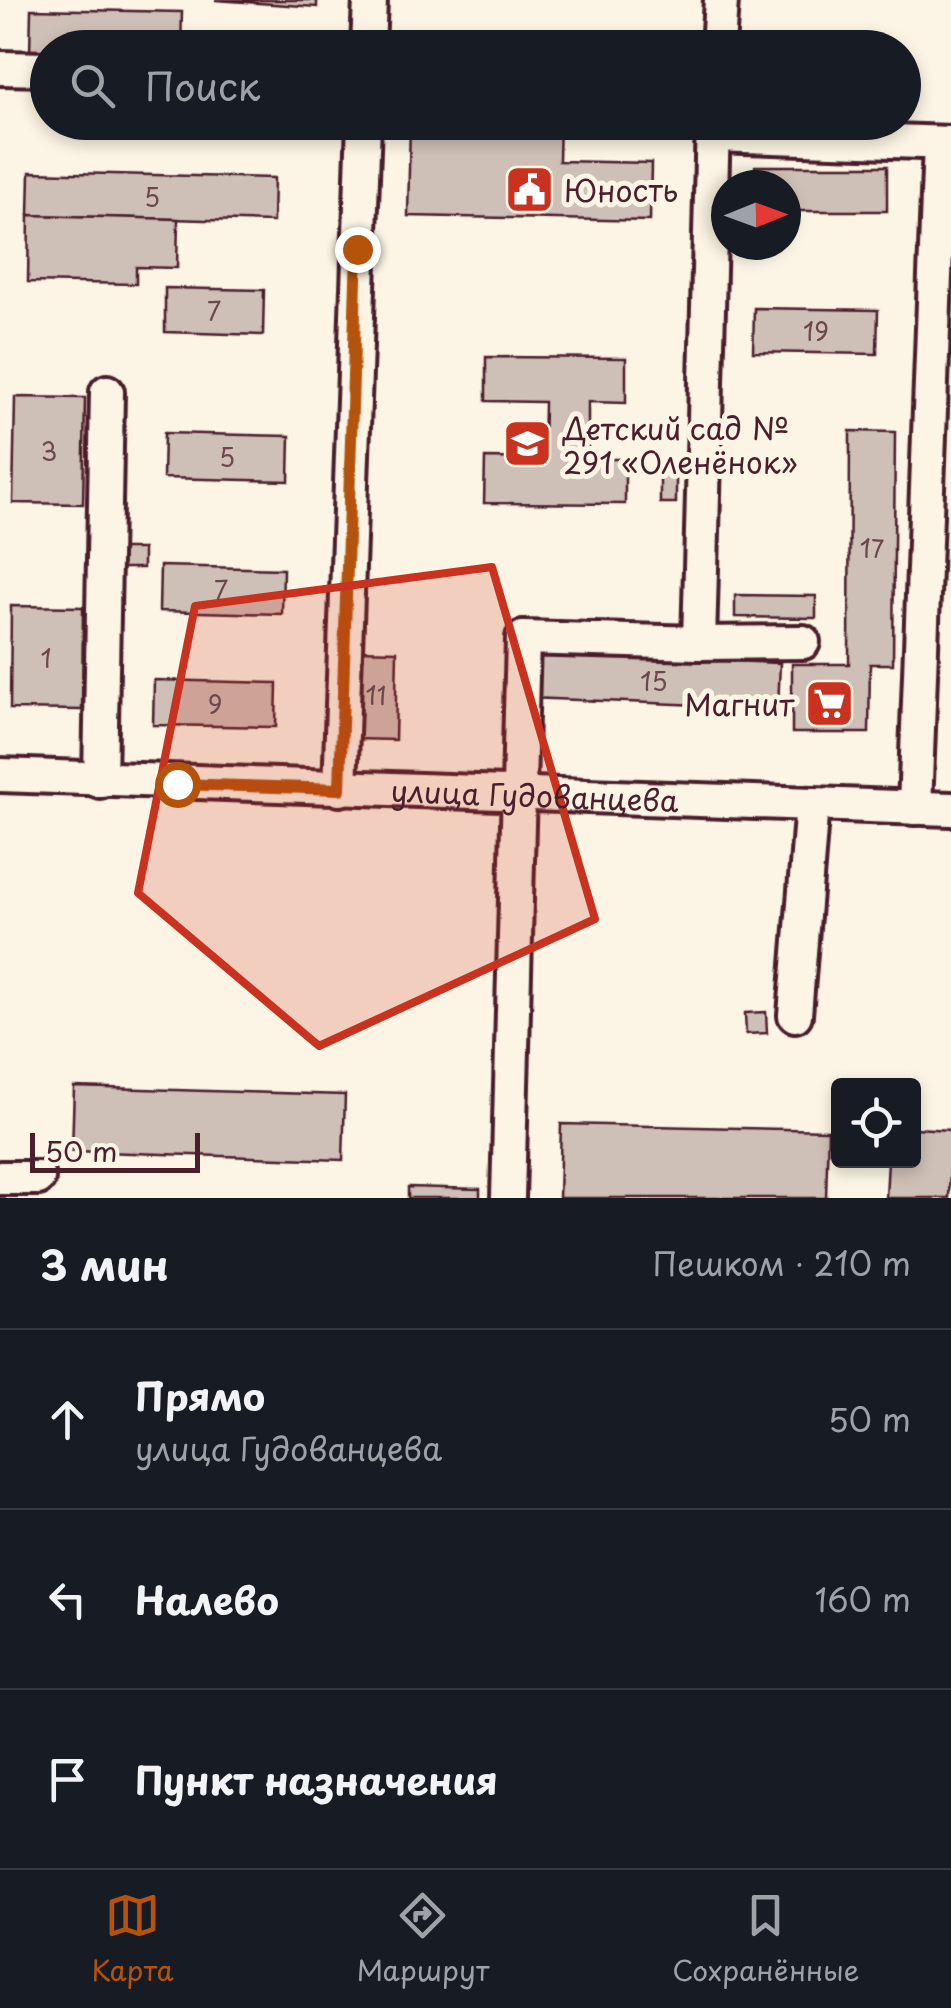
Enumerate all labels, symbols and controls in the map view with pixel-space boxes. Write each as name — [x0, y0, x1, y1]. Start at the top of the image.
search box — [30, 30, 921, 140]
text: Поиск — [145, 57, 260, 114]
icon: search — [65, 58, 120, 113]
public building icon: Юность — [503, 163, 555, 215]
place label: Юность — [564, 167, 678, 212]
north arrow — [711, 170, 801, 260]
house number: 5 — [144, 178, 160, 216]
route end — [335, 227, 381, 273]
house number: 7 — [207, 292, 221, 330]
house number: 19 — [803, 312, 829, 350]
place label: Детский сад № 291 «Оленёнок» — [562, 405, 798, 484]
school or university icon: Детский сад № 291 «Оленёнок» — [502, 418, 554, 470]
house number: 3 — [41, 432, 57, 470]
house number: 5 — [219, 438, 235, 476]
house number: 17 — [860, 529, 884, 567]
house number: 7 — [214, 571, 228, 609]
house number: 1 — [40, 639, 52, 677]
house number: 15 — [640, 662, 668, 700]
house number: 11 — [366, 676, 386, 714]
supermarket icon: Магнит — [803, 677, 855, 729]
place label: Магнит — [684, 681, 795, 726]
house number: 9 — [208, 685, 222, 723]
route start — [155, 762, 201, 808]
street label: улица Гудованцева — [390, 766, 680, 822]
map controls — [831, 1078, 921, 1168]
button: locate — [831, 1078, 921, 1168]
scale bar — [30, 1128, 200, 1172]
text: 50 m — [45, 1129, 118, 1172]
text: 3 мин — [40, 1232, 169, 1295]
text: Пешком · 210 m — [653, 1239, 911, 1287]
text: Прямо — [135, 1367, 265, 1424]
icon: ahead — [40, 1392, 95, 1447]
text: 50 m — [828, 1395, 911, 1443]
text: улица Гудованцева — [135, 1424, 442, 1472]
text: Налево — [135, 1571, 279, 1628]
icon: left — [40, 1572, 95, 1627]
text: 160 m — [815, 1575, 911, 1623]
text: Пункт назначения — [135, 1751, 498, 1808]
icon: arrive — [40, 1752, 95, 1807]
tab: Карта — [92, 1888, 174, 1991]
tab: Маршрут — [357, 1888, 489, 1991]
tab: Сохранённые — [672, 1888, 859, 1991]

